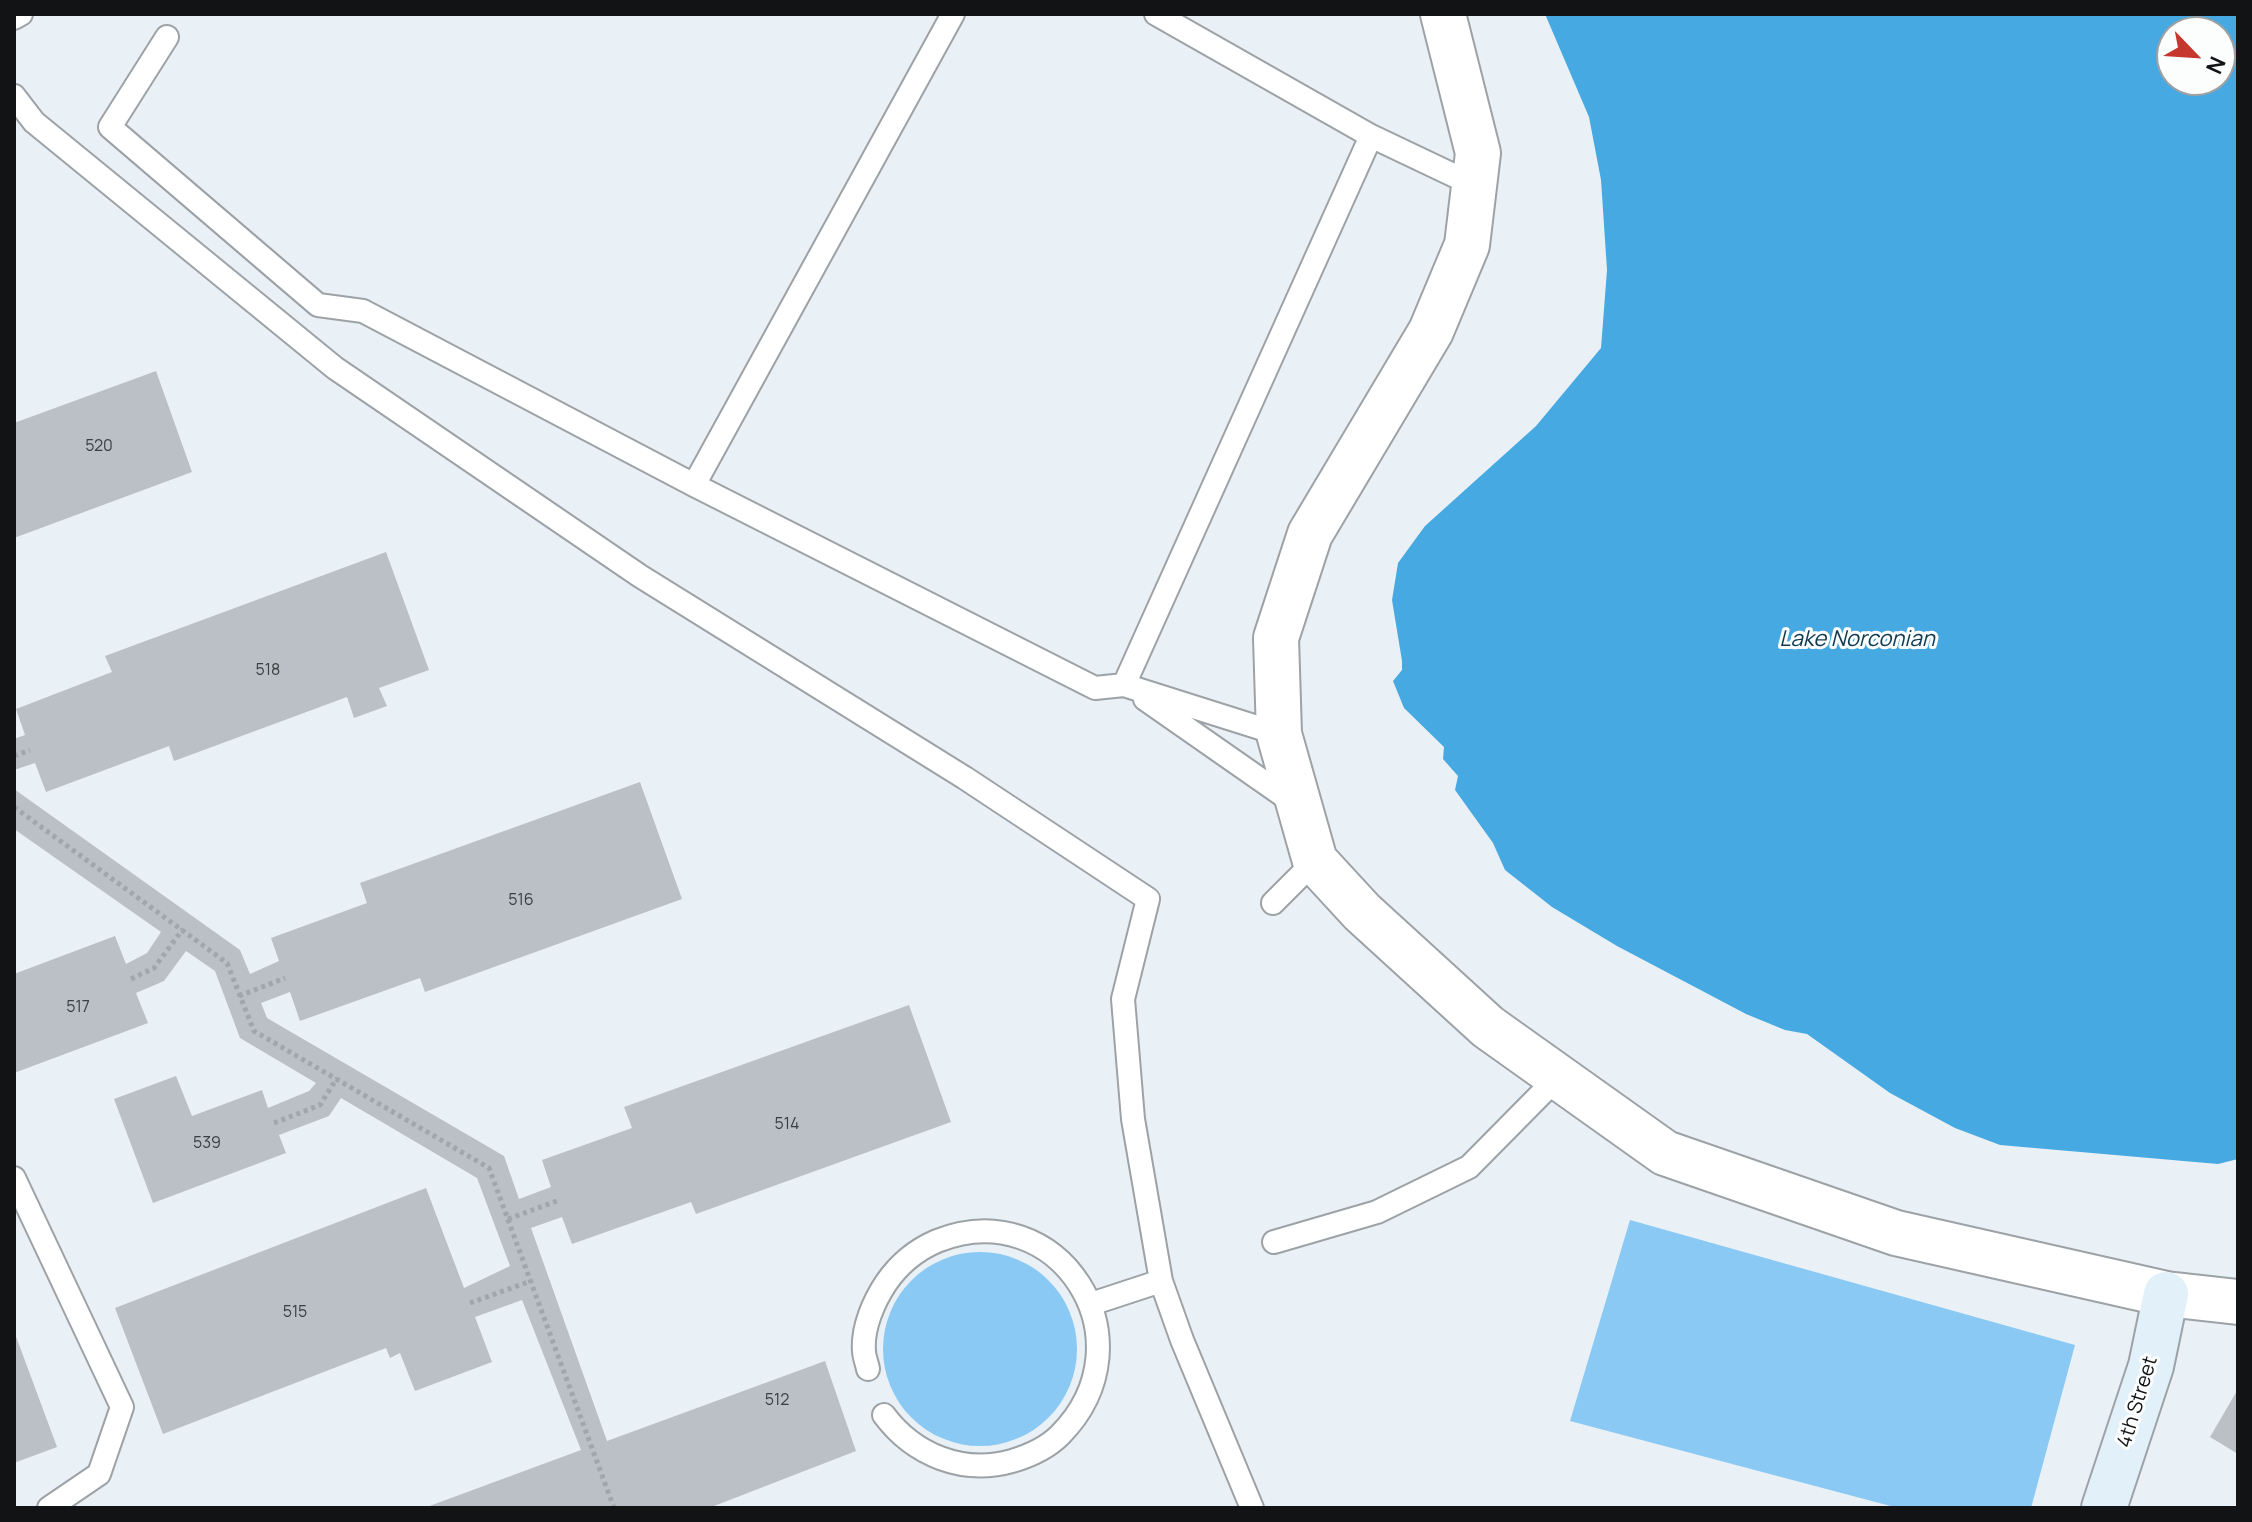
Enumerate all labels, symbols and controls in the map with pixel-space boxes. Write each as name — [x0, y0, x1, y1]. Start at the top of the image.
north arrow — [2156, 16, 2236, 96]
text: N — [2199, 52, 2233, 79]
house number: 520 — [85, 437, 113, 457]
water label: Lake Norconian — [1779, 627, 1935, 653]
house number: 518 — [256, 661, 280, 681]
house number: 516 — [508, 891, 534, 911]
house number: 517 — [66, 998, 90, 1018]
house number: 514 — [775, 1115, 799, 1135]
house number: 539 — [193, 1134, 221, 1154]
house number: 515 — [283, 1303, 307, 1323]
street label: 4th Street — [2113, 1353, 2163, 1451]
house number: 512 — [765, 1391, 789, 1411]

